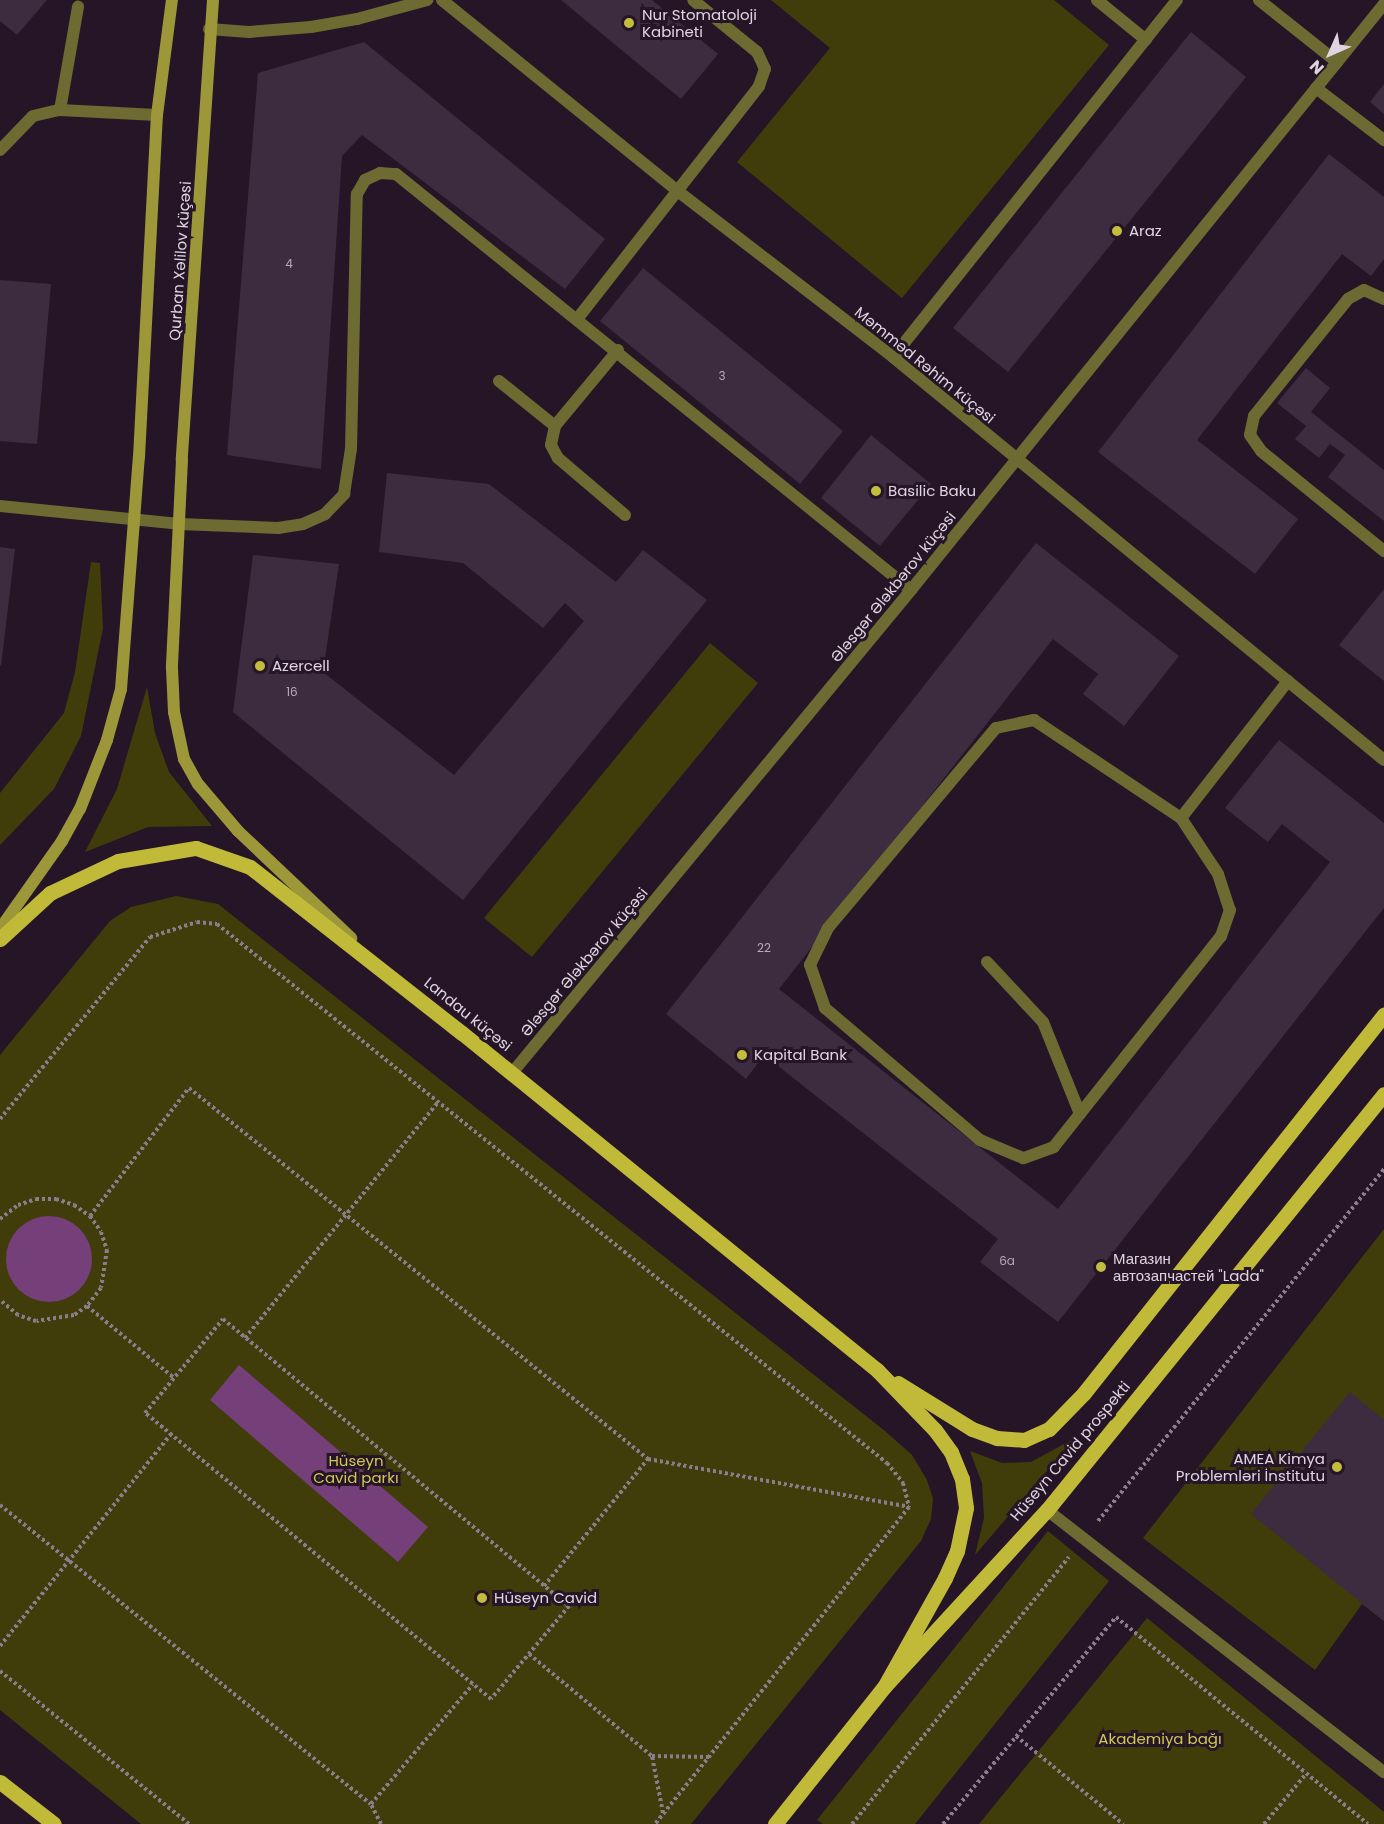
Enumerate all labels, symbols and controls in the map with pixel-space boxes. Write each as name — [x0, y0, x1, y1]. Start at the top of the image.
place label: Nur Stomatoloji Kabineti — [642, 5, 757, 40]
marker: Nur Stomatoloji Kabineti — [620, 14, 638, 32]
north arrow — [1300, 24, 1360, 84]
text: N — [1305, 55, 1329, 79]
street label: Qurban Xəlilov küçəsi — [165, 181, 195, 341]
place label: Araz — [1129, 222, 1162, 240]
marker: Araz — [1110, 224, 1124, 238]
house number: 4 — [285, 257, 293, 271]
street label: Məmməd Rəhim küçəsi — [851, 303, 999, 427]
house number: 3 — [718, 369, 726, 383]
place label: Basilic Baku — [888, 482, 976, 500]
marker: Basilic Baku — [869, 484, 883, 498]
street label: Ələsgər Ələkbərov küçəsi — [827, 508, 959, 666]
place label: Azercell — [272, 657, 330, 675]
marker: Azercell — [253, 659, 267, 673]
house number: 16 — [286, 685, 298, 699]
street label: Ələsgər Ələkbərov küçəsi — [517, 884, 651, 1040]
house number: 22 — [757, 941, 771, 955]
street label: Landau küçəsi — [421, 973, 515, 1055]
place label: Kapital Bank — [754, 1046, 847, 1064]
marker: Kapital Bank — [735, 1048, 749, 1062]
place label: Магазин автозапчастей "Lada" — [1113, 1249, 1264, 1284]
house number: 6a — [999, 1254, 1015, 1268]
marker: Магазин автозапчастей "Lada" — [1094, 1260, 1108, 1274]
street label: Hüseyn Cavid prospekti — [1006, 1378, 1134, 1524]
place label: AMEA Kimya Problemləri İnstitutu — [1176, 1449, 1325, 1484]
park label: Hüseyn Cavid parkı — [313, 1451, 399, 1486]
marker: AMEA Kimya Problemləri İnstitutu — [1330, 1460, 1344, 1474]
place label: Hüseyn Cavid — [494, 1589, 597, 1607]
marker: Hüseyn Cavid — [475, 1591, 489, 1605]
park label: Akademiya bağı — [1098, 1730, 1222, 1748]

